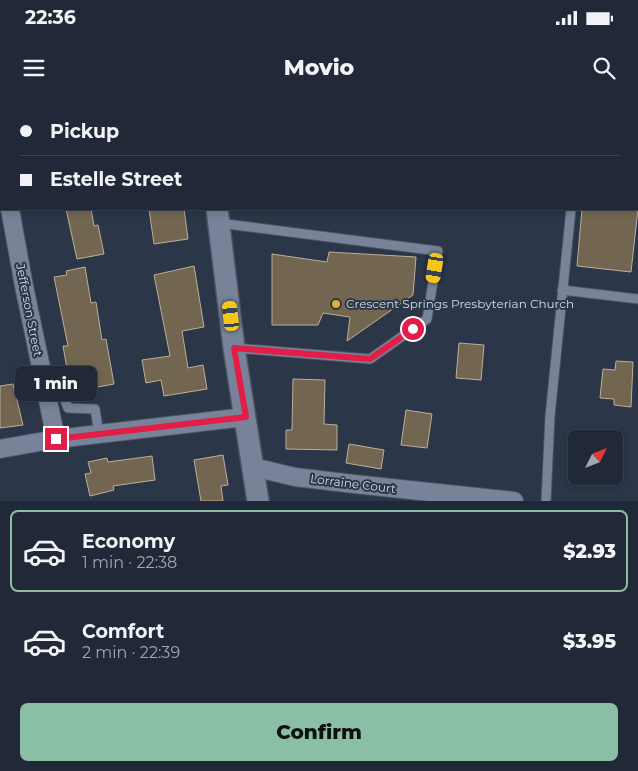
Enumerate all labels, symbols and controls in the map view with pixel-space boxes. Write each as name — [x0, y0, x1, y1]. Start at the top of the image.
text: 22:36 — [25, 6, 76, 29]
icon: menu — [20, 54, 48, 82]
text: Movio — [284, 54, 354, 81]
icon: search — [590, 54, 618, 82]
text: Pickup — [50, 120, 119, 143]
text: Estelle Street — [50, 168, 182, 191]
car — [425, 252, 444, 284]
street label: Jefferson Street — [13, 261, 46, 358]
place label: Crescent Springs Presbyterian Church — [346, 296, 574, 311]
marker: Crescent Springs Presbyterian Church — [330, 298, 342, 310]
car — [221, 300, 240, 332]
route start — [402, 318, 424, 340]
callout: 1 min — [15, 366, 97, 402]
text: 1 min — [34, 374, 78, 393]
route end — [45, 428, 67, 450]
north arrow — [568, 430, 622, 485]
map controls — [568, 430, 623, 485]
street label: Lorraine Court — [309, 471, 397, 496]
icon: car — [22, 529, 67, 574]
text: Economy — [82, 530, 175, 553]
text: $2.93 — [563, 540, 616, 563]
text: 1 min · 22:38 — [82, 553, 177, 572]
icon: car — [22, 619, 67, 664]
text: Comfort — [82, 620, 164, 643]
text: $3.95 — [563, 630, 616, 653]
text: 2 min · 22:39 — [82, 643, 180, 662]
button: Confirm — [20, 703, 618, 761]

